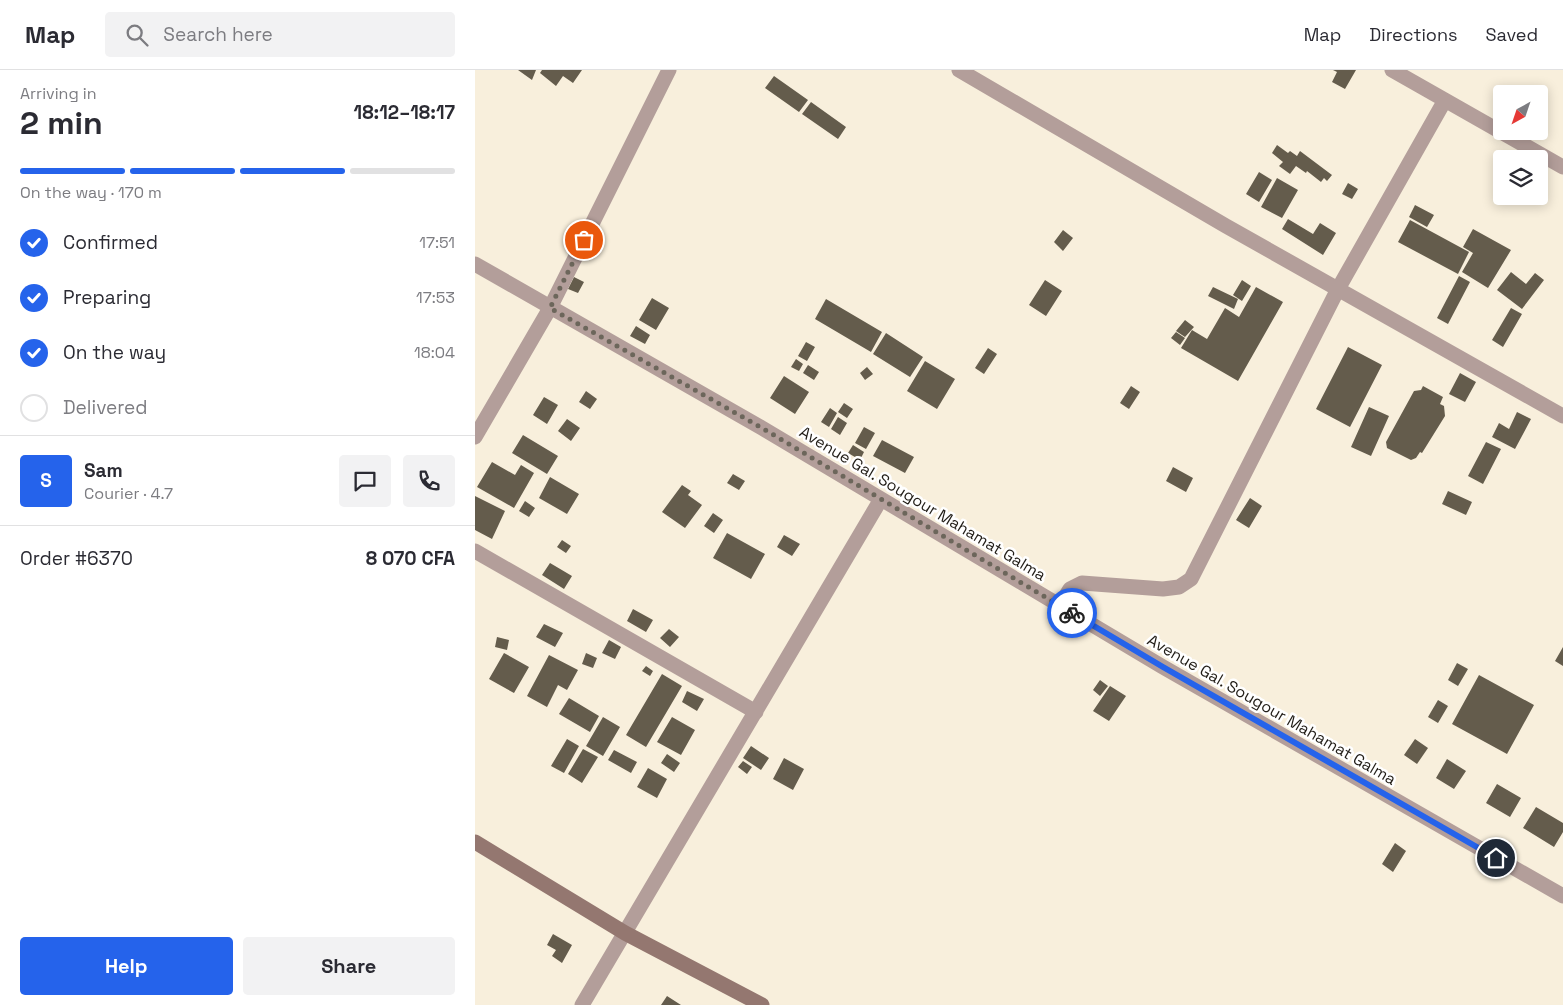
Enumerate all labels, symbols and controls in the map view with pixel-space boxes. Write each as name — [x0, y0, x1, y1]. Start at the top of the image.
search box — [105, 12, 455, 57]
text: Map — [25, 19, 75, 50]
icon: search — [123, 21, 151, 49]
text: Search here — [163, 22, 273, 47]
text: Map — [1304, 23, 1341, 46]
text: Directions — [1369, 23, 1458, 46]
text: Saved — [1486, 23, 1538, 46]
text: Arriving in — [20, 83, 97, 104]
north arrow — [1493, 85, 1547, 140]
map controls — [1493, 85, 1548, 205]
text: 18:12–18:17 — [354, 100, 455, 125]
text: 2 min — [20, 103, 103, 143]
button: layers — [1493, 150, 1548, 205]
text: On the way · 170 m — [20, 182, 162, 203]
pin — [563, 219, 605, 261]
icon: bag — [570, 226, 598, 254]
icon: check — [20, 229, 48, 257]
text: Confirmed — [63, 230, 158, 255]
text: 17:51 — [419, 232, 455, 253]
icon: check — [20, 284, 48, 312]
text: Preparing — [63, 285, 151, 310]
text: 17:53 — [416, 287, 455, 308]
icon: check — [20, 339, 48, 367]
text: On the way — [63, 340, 166, 365]
text: 18:04 — [414, 342, 455, 363]
text: Delivered — [63, 395, 148, 420]
street label: Avenue Gal. Sougour Mahamat Galma — [796, 421, 1050, 586]
button: chat — [339, 455, 391, 507]
button: phone — [403, 455, 455, 507]
text: Sam — [84, 458, 123, 483]
text: S — [40, 468, 52, 493]
text: Courier · 4.7 — [84, 483, 173, 504]
text: Order #6370 — [20, 546, 133, 571]
text: 8 070 CFA — [366, 546, 455, 571]
courier — [1047, 588, 1097, 638]
icon: bike — [1058, 599, 1086, 627]
street label: Avenue Gal. Sougour Mahamat Galma — [1143, 629, 1400, 790]
pin — [1475, 837, 1517, 879]
icon: home — [1482, 844, 1510, 872]
button: Help — [20, 937, 233, 995]
button: Share — [243, 937, 455, 995]

